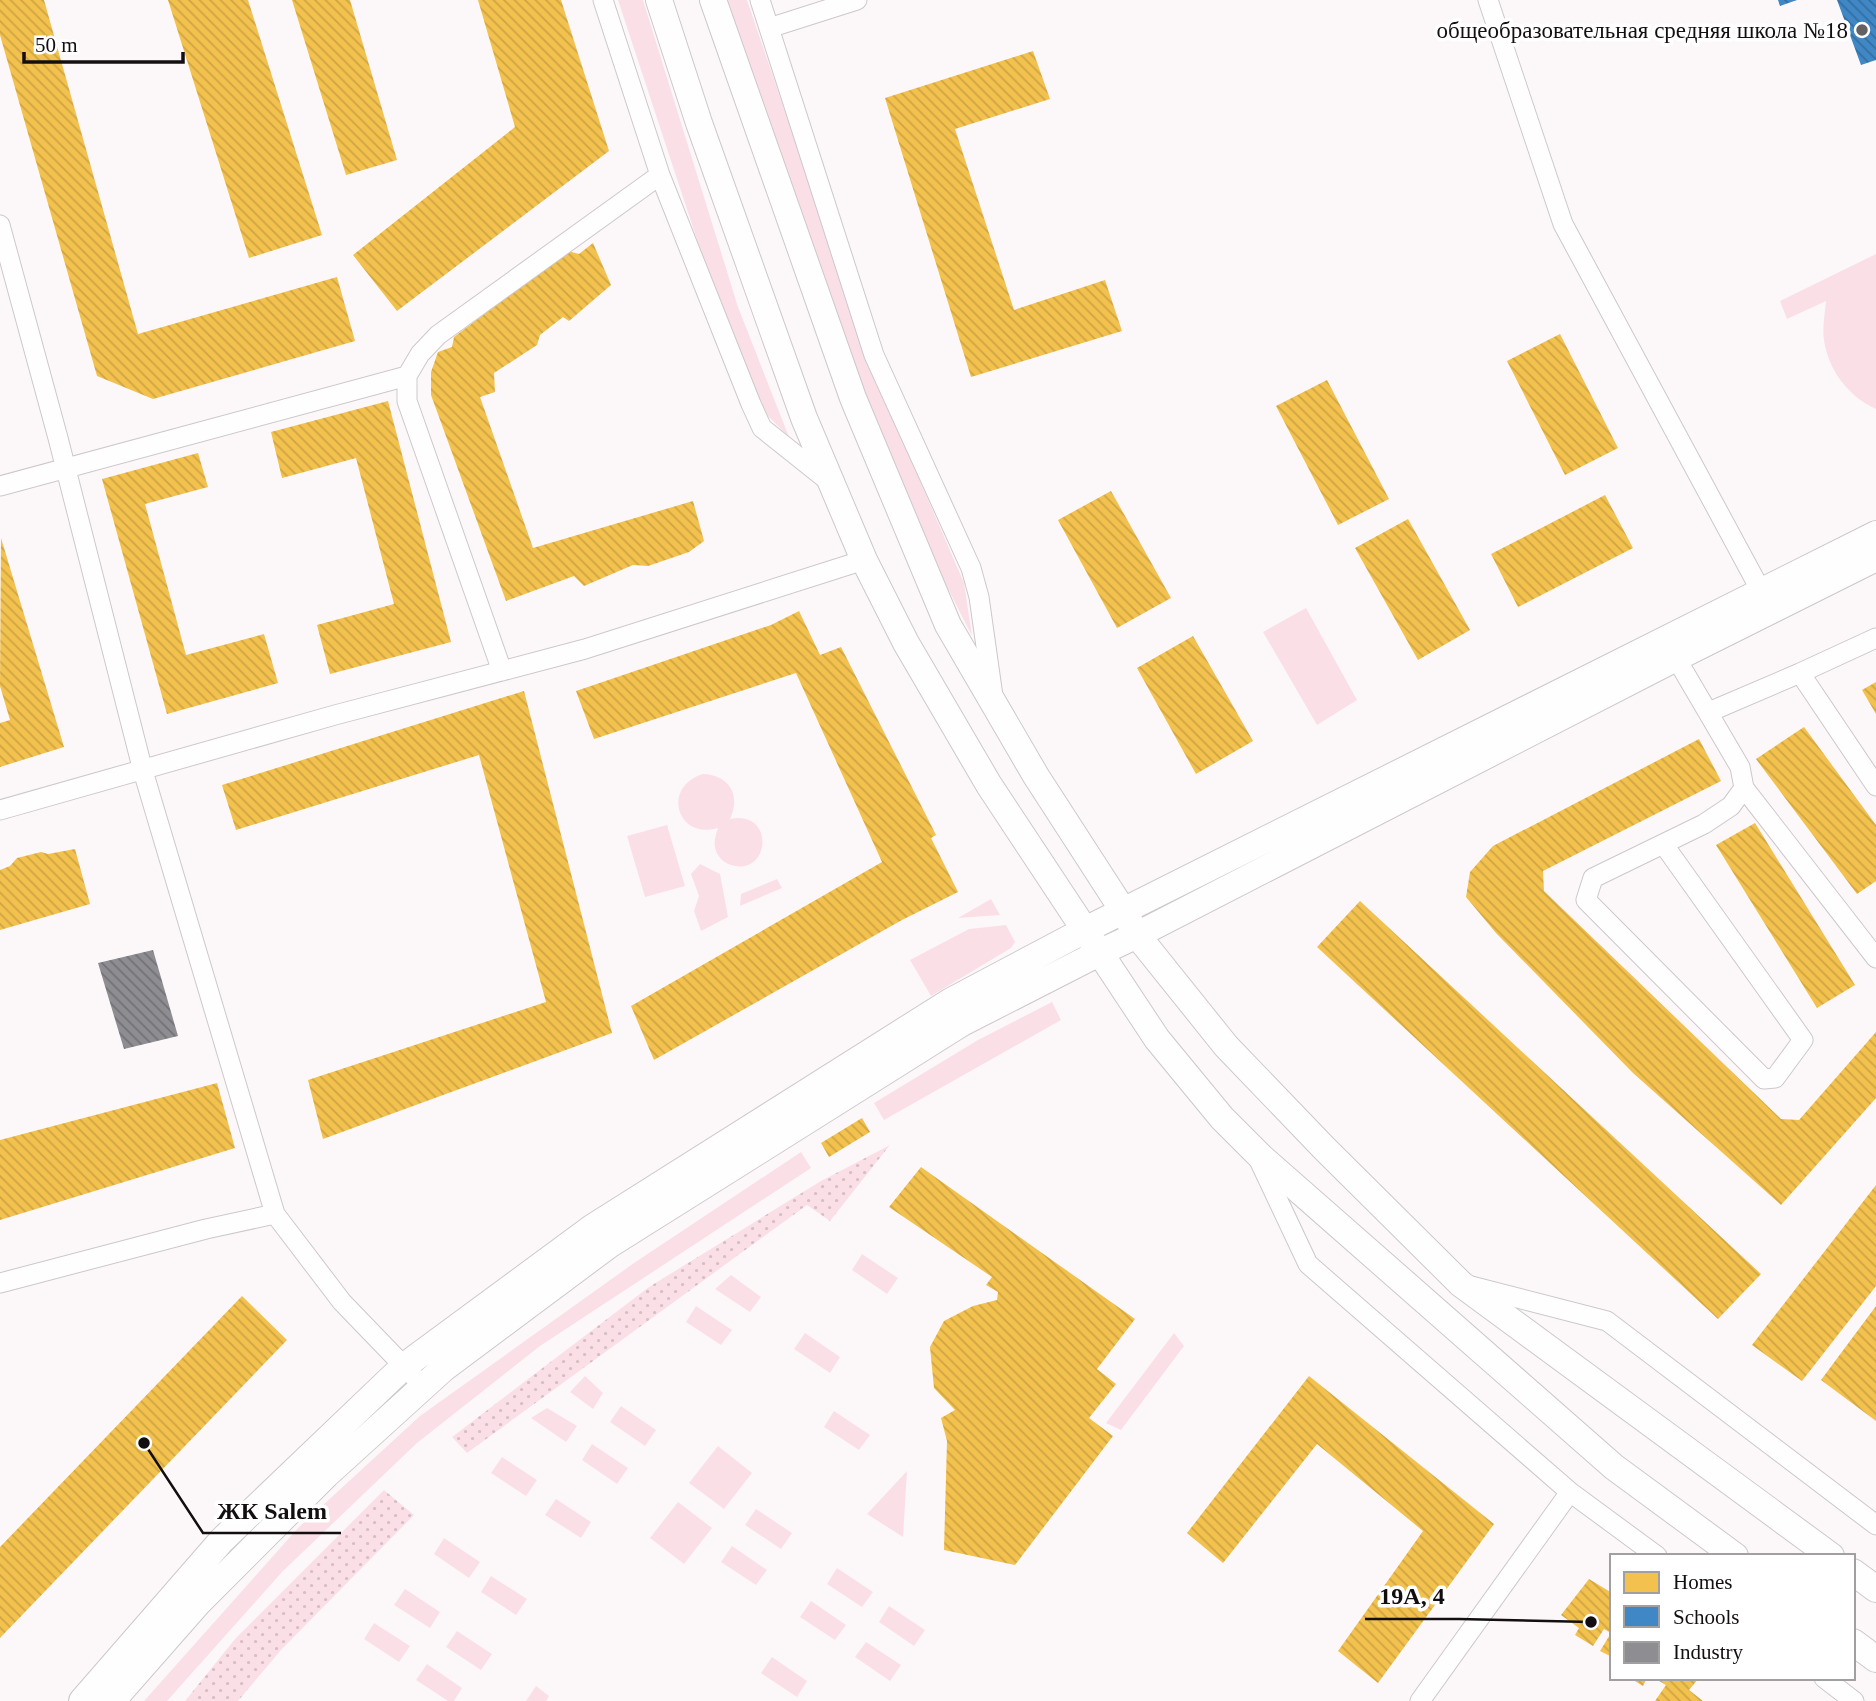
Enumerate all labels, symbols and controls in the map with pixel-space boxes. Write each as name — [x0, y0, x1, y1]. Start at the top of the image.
place label: общеобразовательная средняя школа №18 — [1436, 18, 1848, 43]
scale bar — [24, 21, 184, 65]
marker: общеобразовательная средняя школа №18 — [1854, 22, 1870, 38]
text: 50 m — [35, 33, 78, 57]
callout: ЖК Salem — [203, 1488, 341, 1533]
text: ЖК Salem — [217, 1498, 327, 1524]
legend — [1610, 1554, 1855, 1680]
text: Homes — [1673, 1570, 1733, 1594]
callout: 19А, 4 — [1365, 1574, 1459, 1619]
text: 19А, 4 — [1379, 1583, 1445, 1609]
text: Schools — [1673, 1605, 1740, 1629]
text: Industry — [1673, 1640, 1743, 1664]

